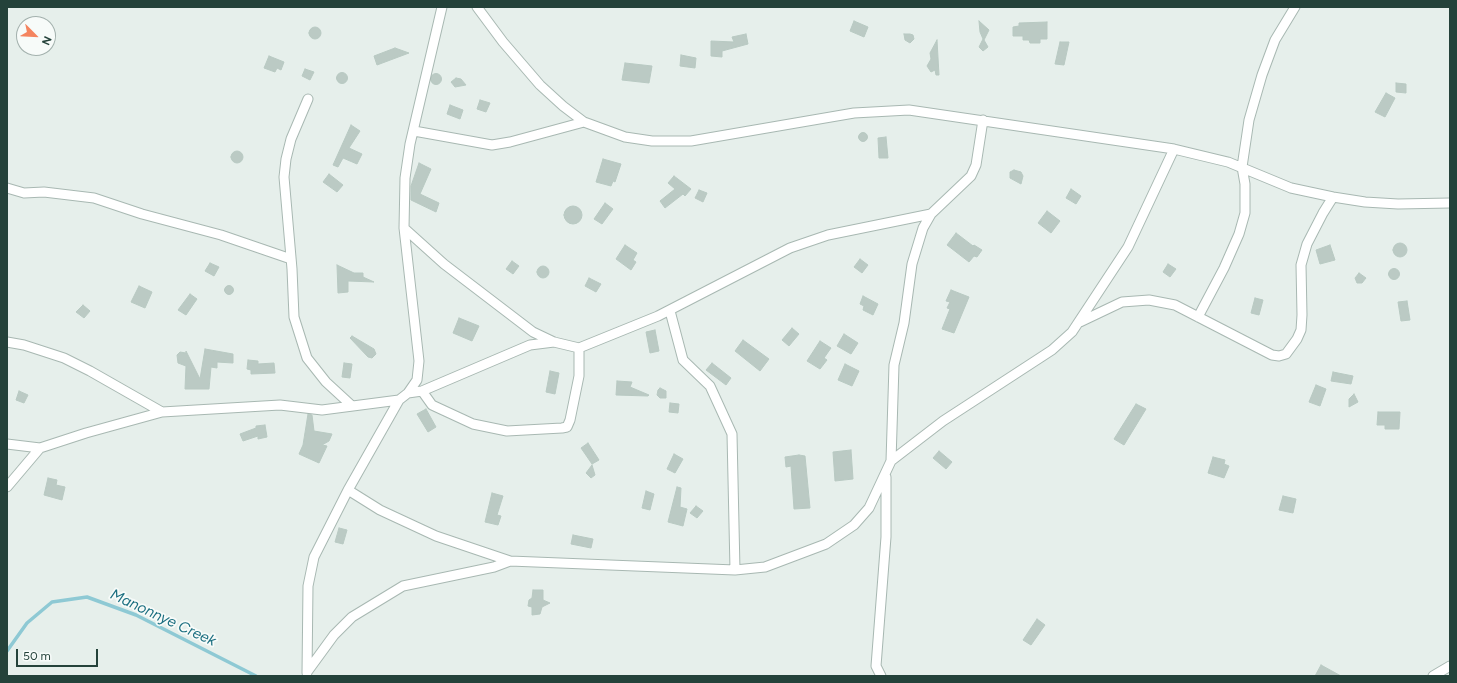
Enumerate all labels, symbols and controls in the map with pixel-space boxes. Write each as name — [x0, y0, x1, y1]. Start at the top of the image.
north arrow — [16, 16, 56, 56]
text: N — [39, 34, 54, 47]
water label: Manonnye Creek — [107, 586, 219, 650]
scale bar — [18, 641, 100, 667]
text: 50 m — [23, 649, 51, 663]

